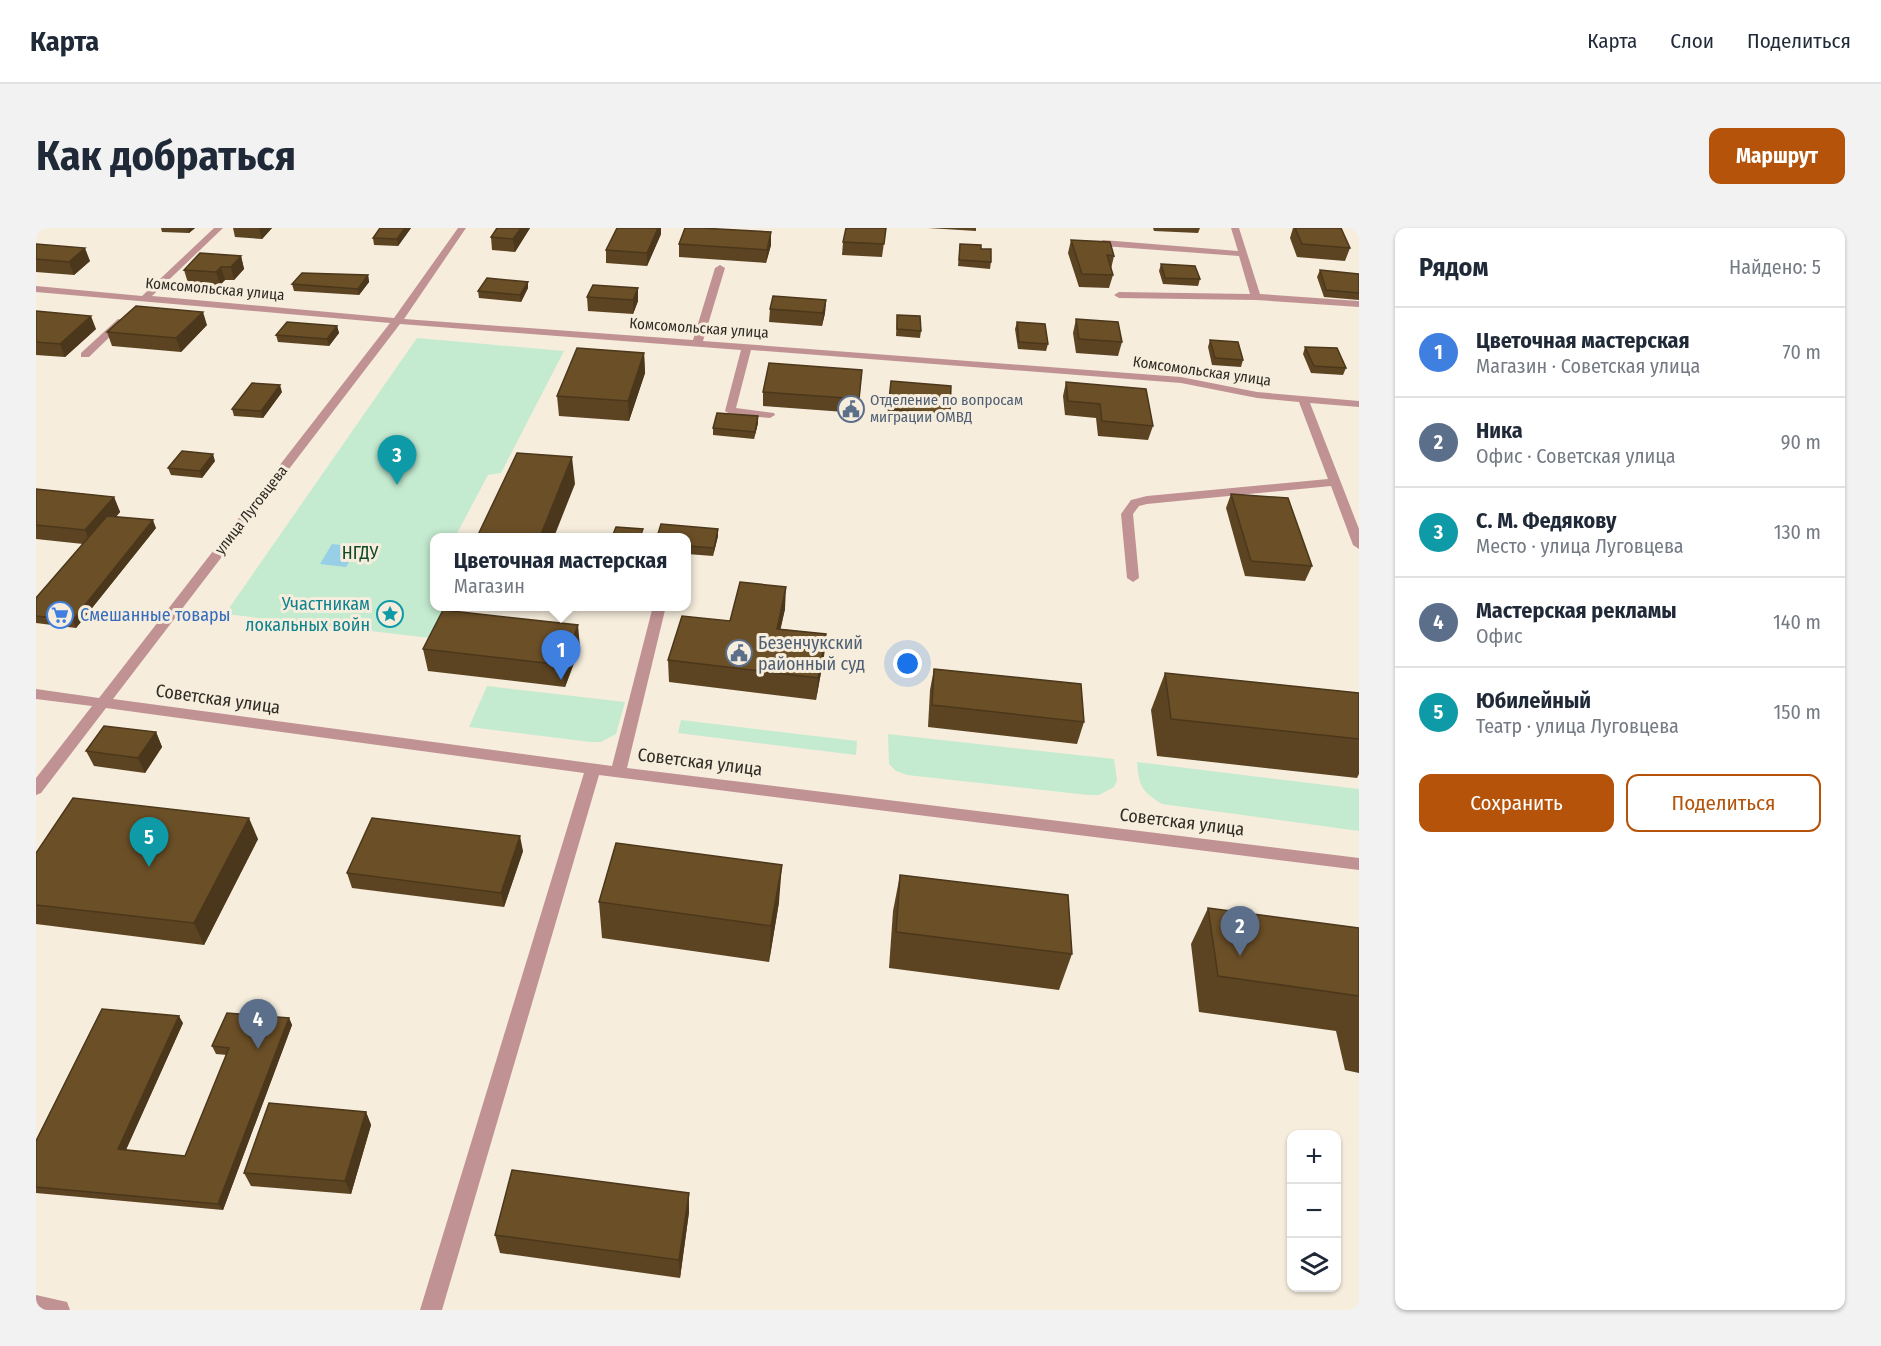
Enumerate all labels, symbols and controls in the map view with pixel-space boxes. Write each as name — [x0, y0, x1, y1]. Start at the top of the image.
text: Карта — [30, 25, 99, 58]
text: Карта — [1587, 28, 1637, 54]
text: Слои — [1670, 28, 1714, 54]
text: Поделиться — [1747, 28, 1851, 54]
button: Маршрут — [1709, 128, 1845, 184]
text: Как добраться — [36, 131, 296, 181]
text: Рядом — [1419, 252, 1488, 283]
text: Найдено: 5 — [1729, 255, 1821, 279]
street label: Комсомольская улица — [145, 274, 285, 304]
street label: Комсомольская улица — [629, 314, 769, 342]
text: Цветочная мастерская — [1476, 327, 1690, 354]
text: 1 — [1434, 340, 1443, 364]
text: 70 m — [1783, 340, 1821, 364]
street label: Комсомольская улица — [1132, 352, 1272, 390]
text: Магазин · Советская улица — [1476, 354, 1700, 378]
place label: Отделение по вопросам миграции ОМВД — [870, 391, 1023, 426]
public building icon: Отделение по вопросам миграции ОМВД — [836, 394, 866, 424]
text: Ника — [1476, 417, 1523, 444]
text: 2 — [1434, 430, 1443, 454]
text: 90 m — [1781, 430, 1821, 454]
pin: 3 — [378, 436, 416, 485]
text: Офис · Советская улица — [1476, 444, 1676, 468]
street label: улица Луговцева — [211, 462, 291, 558]
text: С. М. Федякову — [1476, 507, 1616, 534]
text: 3 — [1434, 520, 1443, 544]
text: 130 m — [1774, 520, 1821, 544]
popup — [430, 533, 691, 611]
text: Место · улица Луговцева — [1476, 534, 1684, 558]
park label: НГДУ — [342, 542, 378, 564]
text: Цветочная мастерская — [454, 547, 667, 574]
text: Магазин — [454, 574, 525, 598]
place label: Участникам локальных войн — [245, 593, 370, 636]
text: Мастерская рекламы — [1476, 597, 1677, 624]
place icon: Участникам локальных войн — [375, 599, 405, 629]
supermarket icon: Смешанные товары — [45, 600, 75, 630]
place label: Смешанные товары — [80, 604, 231, 626]
text: 4 — [1433, 610, 1444, 634]
text: 140 m — [1773, 610, 1821, 634]
text: Офис — [1476, 624, 1523, 648]
pin: 1 — [542, 630, 580, 680]
place label: Безенчукский районный суд — [758, 632, 865, 675]
public building icon: Безенчукский районный суд — [724, 638, 754, 668]
your location — [893, 649, 922, 678]
street label: Советская улица — [154, 679, 282, 719]
text: Юбилейный — [1476, 687, 1591, 714]
text: 5 — [1434, 700, 1443, 724]
text: 150 m — [1774, 700, 1821, 724]
text: Театр · улица Луговцева — [1476, 714, 1679, 738]
street label: Советская улица — [636, 743, 764, 781]
button: Сохранить — [1419, 774, 1614, 832]
button: Поделиться — [1626, 774, 1821, 832]
street label: Советская улица — [1118, 803, 1246, 841]
pin: 5 — [130, 818, 168, 867]
pin: 2 — [1220, 906, 1260, 956]
pin: 4 — [238, 1000, 278, 1049]
map controls — [1287, 1130, 1341, 1292]
button: + — [1287, 1130, 1341, 1184]
button: − — [1287, 1184, 1341, 1238]
button: layers — [1287, 1238, 1341, 1292]

